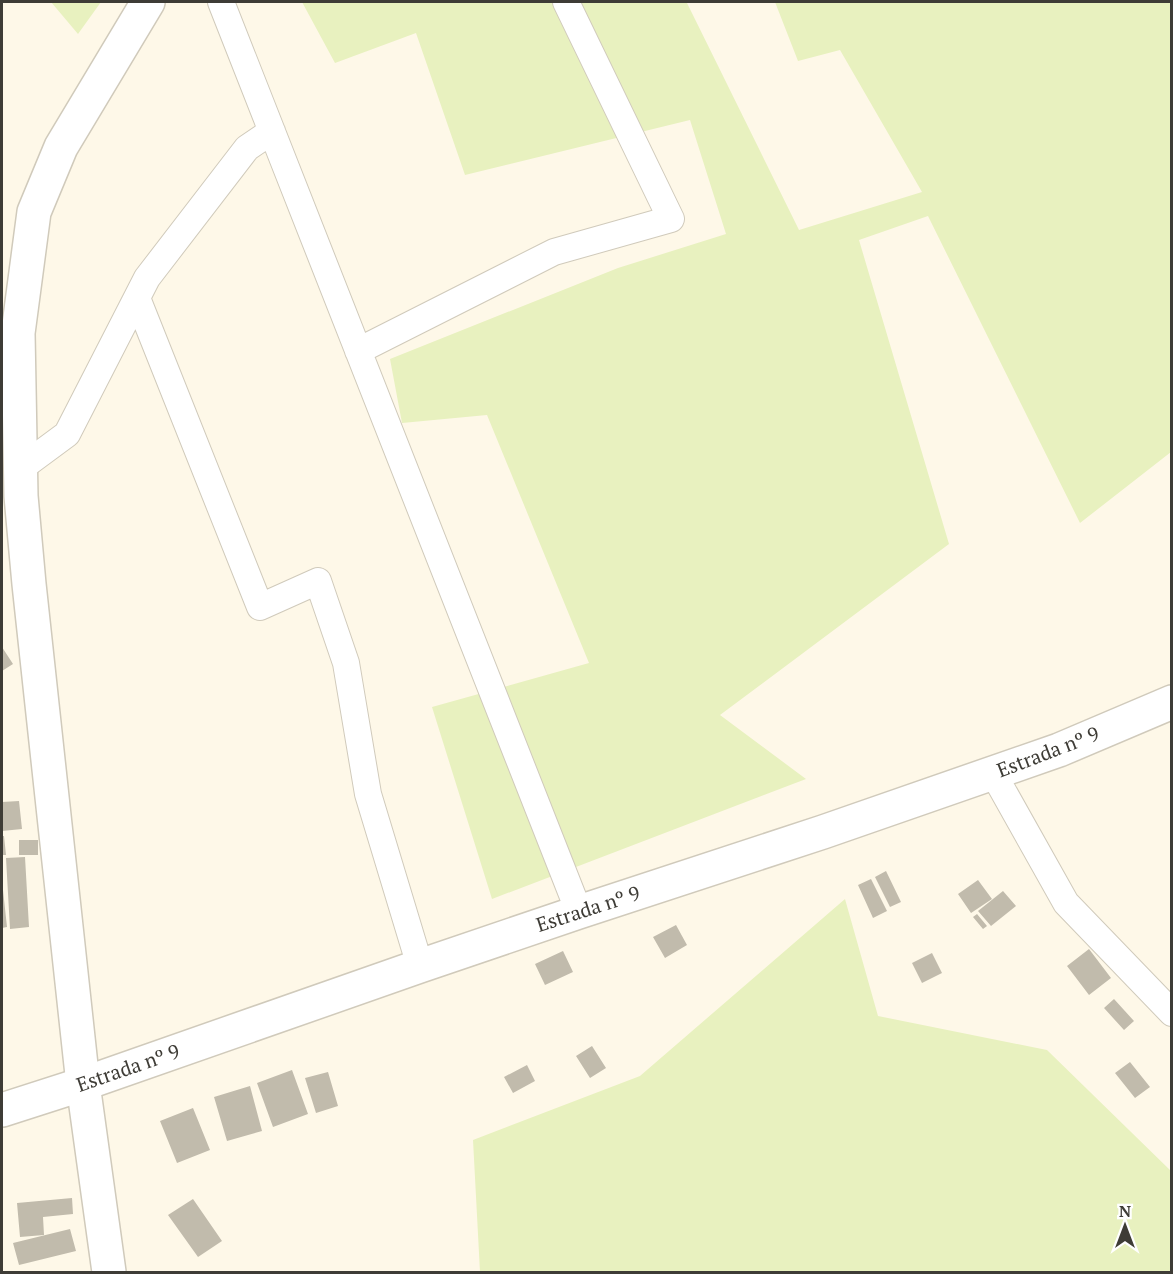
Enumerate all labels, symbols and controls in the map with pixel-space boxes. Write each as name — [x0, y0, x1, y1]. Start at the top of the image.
street label: Estrada nº 9 — [993, 720, 1103, 783]
street label: Estrada nº 9 — [532, 879, 643, 938]
street label: Estrada nº 9 — [73, 1037, 183, 1098]
north arrow — [1095, 1196, 1155, 1256]
text: N — [1119, 1200, 1131, 1222]

